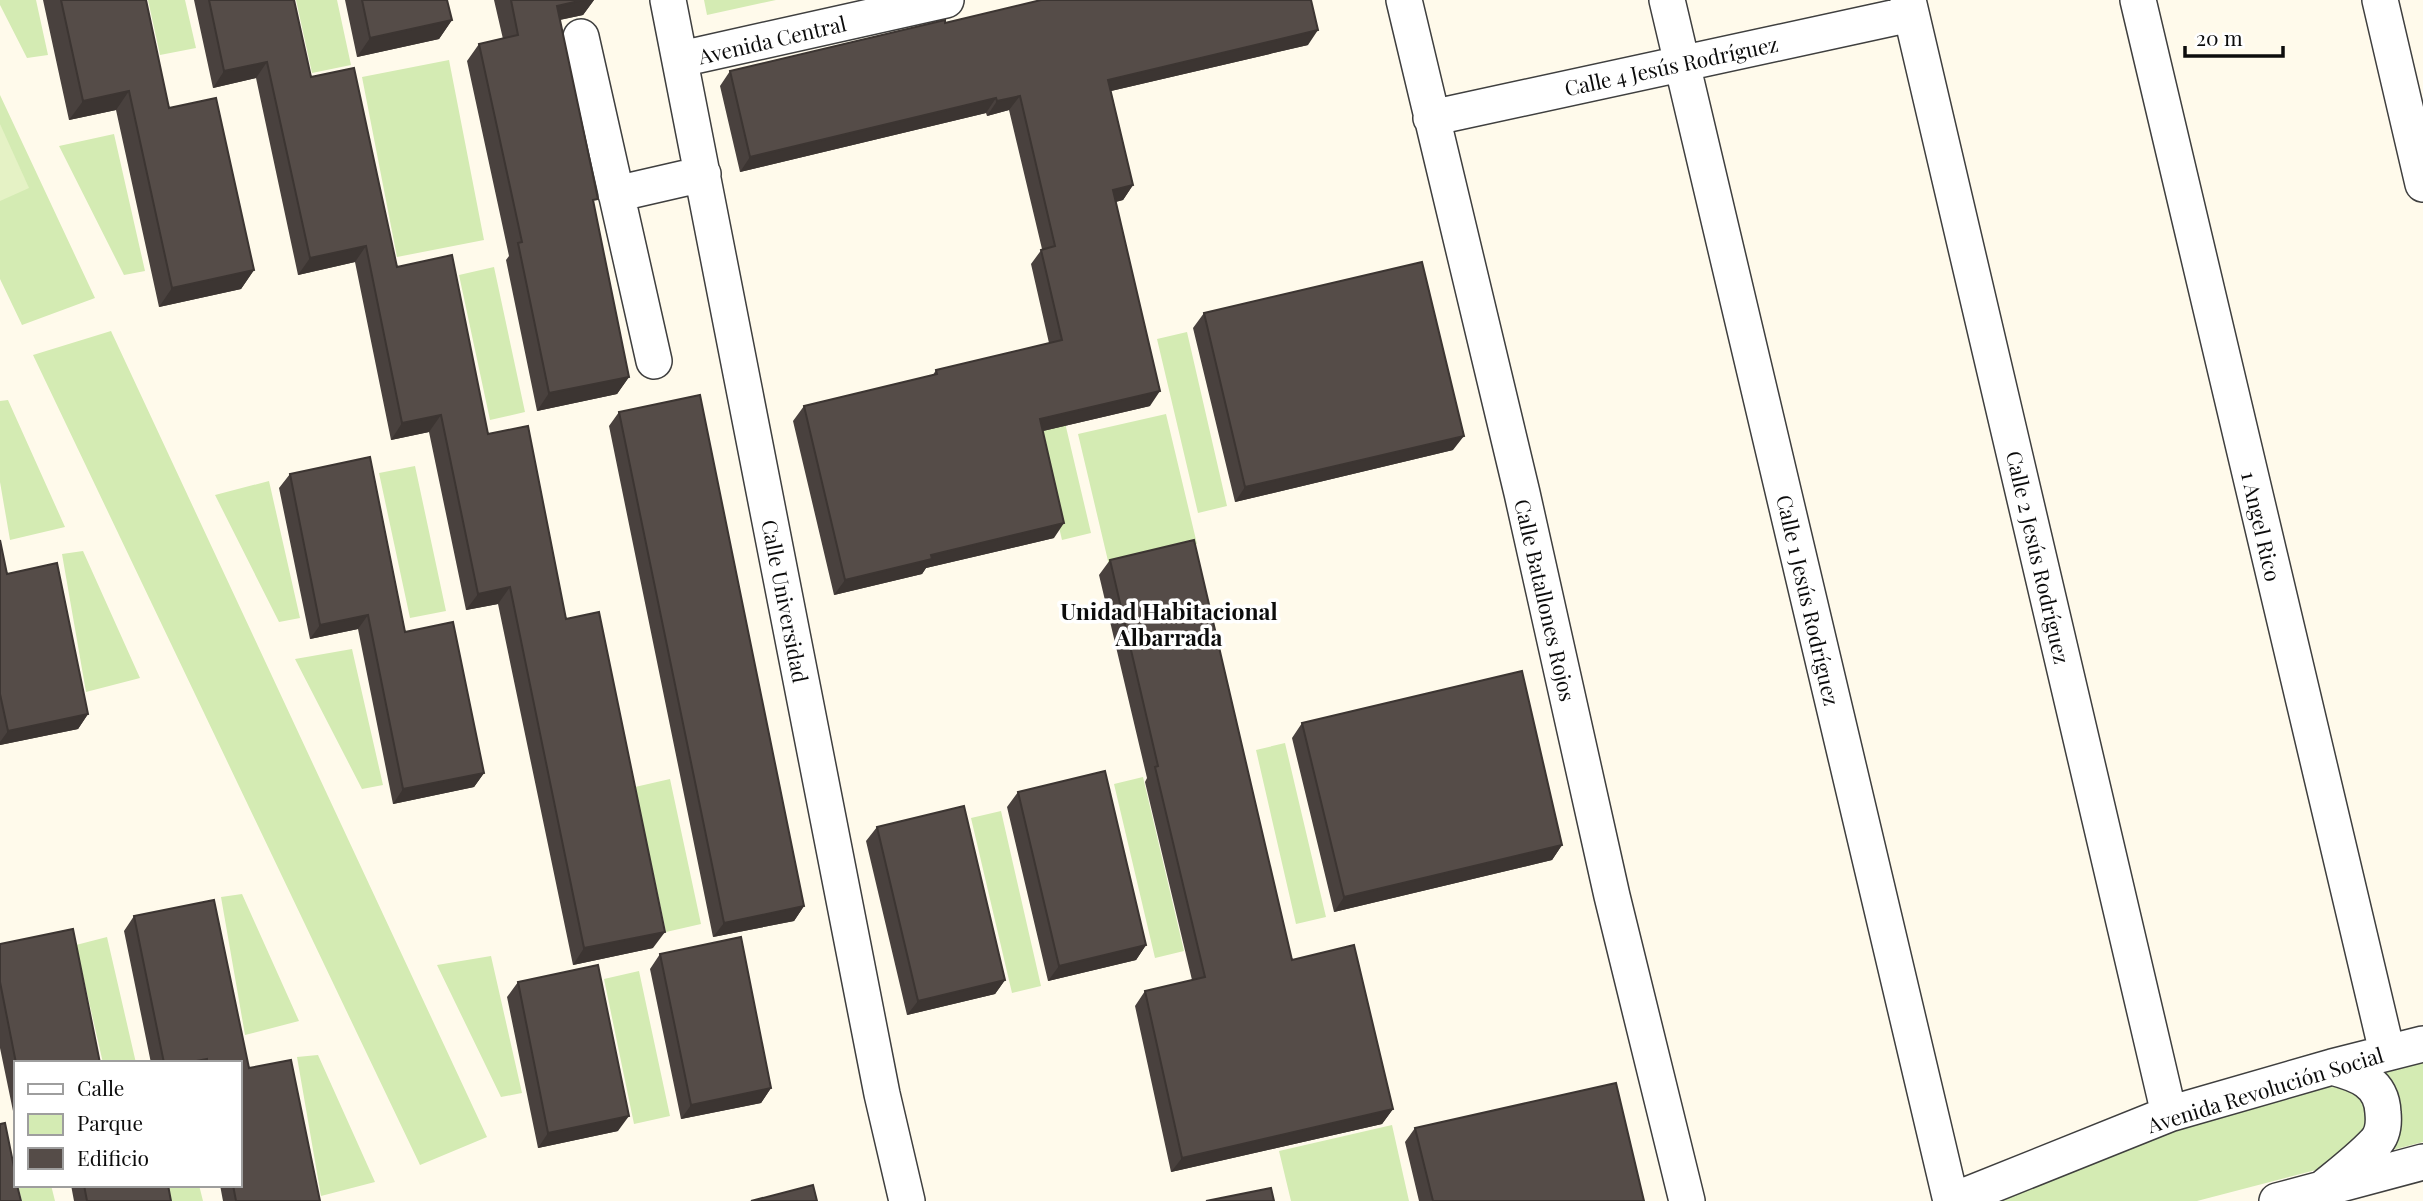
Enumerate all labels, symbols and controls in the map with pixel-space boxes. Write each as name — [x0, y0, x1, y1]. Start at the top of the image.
street label: Avenida Central — [694, 8, 849, 70]
scale bar — [2185, 14, 2283, 58]
text: 20 m — [2196, 23, 2243, 51]
street label: Calle 4 Jesús Rodríguez — [1562, 29, 1780, 101]
street label: Calle 2 Jesús Rodríguez — [2001, 448, 2077, 666]
street label: 1 Angel Rico — [2236, 468, 2288, 584]
street label: Calle 1 Jesús Rodríguez — [1771, 492, 1847, 708]
street label: Calle Batallones Rojos — [1509, 496, 1583, 704]
street label: Calle Universidad — [756, 517, 816, 685]
district label: Unidad Habitacional Albarrada — [1060, 595, 1278, 652]
street label: Avenida Revolución Social — [2143, 1040, 2386, 1139]
legend — [14, 1061, 242, 1187]
text: Calle — [77, 1073, 124, 1101]
text: Parque — [77, 1108, 143, 1136]
text: Edificio — [77, 1143, 149, 1171]

